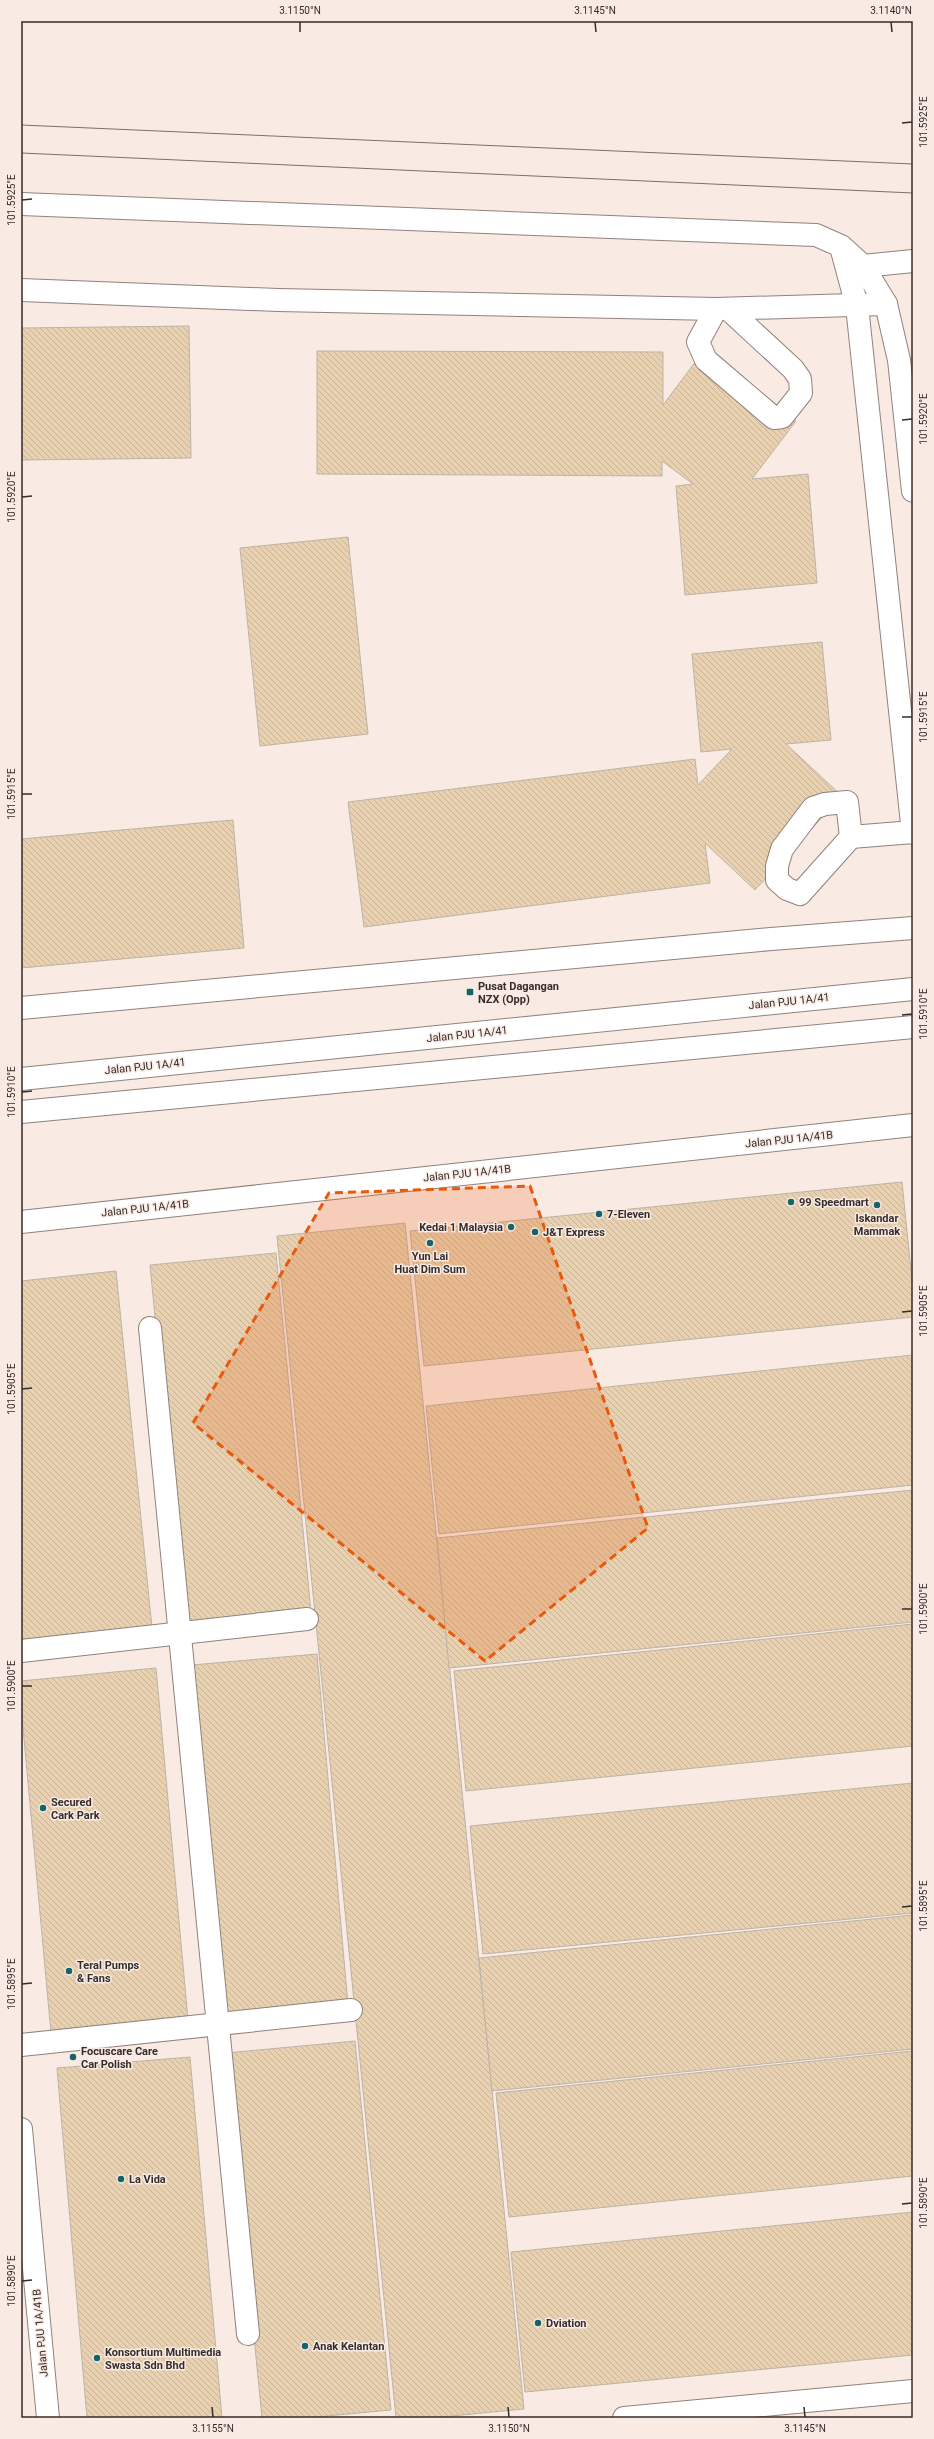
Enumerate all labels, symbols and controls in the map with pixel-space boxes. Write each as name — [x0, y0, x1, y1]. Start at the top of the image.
text: 3.1150°N — [279, 5, 321, 16]
text: 3.1145°N — [574, 5, 616, 16]
text: 3.1140°N — [870, 5, 912, 16]
text: 101.5925°E — [918, 96, 929, 148]
text: 101.5925°E — [6, 174, 17, 226]
text: 101.5920°E — [918, 393, 929, 445]
text: 101.5920°E — [6, 471, 17, 523]
text: 101.5915°E — [918, 691, 929, 743]
text: 101.5915°E — [6, 768, 17, 820]
place label: Pusat Dagangan NZX (Opp) — [478, 980, 559, 1006]
marker: Pusat Dagangan NZX (Opp) — [465, 987, 475, 997]
text: 101.5910°E — [918, 988, 929, 1040]
street label: Jalan PJU 1A/41 — [748, 991, 830, 1012]
street label: Jalan PJU 1A/41 — [426, 1024, 508, 1045]
street label: Jalan PJU 1A/41 — [104, 1056, 186, 1077]
text: 101.5910°E — [6, 1066, 17, 1118]
street label: Jalan PJU 1A/41B — [744, 1128, 834, 1151]
street label: Jalan PJU 1A/41B — [422, 1162, 512, 1185]
place label: 99 Speedmart — [799, 1196, 869, 1209]
street label: Jalan PJU 1A/41B — [100, 1197, 190, 1220]
marker: 99 Speedmart — [786, 1197, 796, 1207]
marker: Iskandar Mammak — [872, 1200, 882, 1210]
place label: 7-Eleven — [607, 1208, 650, 1221]
marker: 7-Eleven — [594, 1209, 604, 1219]
place label: Iskandar Mammak — [854, 1212, 900, 1238]
place label: Kedai 1 Malaysia — [419, 1221, 503, 1234]
marker: Kedai 1 Malaysia — [506, 1222, 516, 1232]
place label: J&T Express — [543, 1226, 605, 1239]
marker: J&T Express — [530, 1227, 540, 1237]
marker: Yun Lai Huat Dim Sum — [425, 1238, 435, 1248]
place label: Yun Lai Huat Dim Sum — [394, 1250, 466, 1276]
text: 101.5905°E — [918, 1285, 929, 1337]
text: 101.5905°E — [6, 1363, 17, 1415]
text: 101.5900°E — [918, 1583, 929, 1635]
text: 101.5900°E — [6, 1660, 17, 1712]
place label: Secured Cark Park — [51, 1796, 100, 1822]
marker: Secured Cark Park — [38, 1803, 48, 1813]
text: 101.5895°E — [918, 1880, 929, 1932]
text: 101.5895°E — [6, 1958, 17, 2010]
place label: Teral Pumps & Fans — [77, 1959, 140, 1985]
marker: Teral Pumps & Fans — [64, 1966, 74, 1976]
place label: Focuscare Care Car Polish — [81, 2045, 158, 2071]
marker: Focuscare Care Car Polish — [68, 2052, 78, 2062]
place label: La Vida — [129, 2173, 166, 2186]
marker: La Vida — [116, 2174, 126, 2184]
text: 101.5890°E — [918, 2177, 929, 2229]
text: 101.5890°E — [6, 2255, 17, 2307]
street label: Jalan PJU 1A/41B — [30, 2288, 51, 2378]
place label: Dviation — [546, 2317, 587, 2330]
marker: Dviation — [533, 2318, 543, 2328]
place label: Anak Kelantan — [313, 2340, 384, 2353]
marker: Anak Kelantan — [300, 2341, 310, 2351]
place label: Konsortium Multimedia Swasta Sdn Bhd — [105, 2346, 221, 2372]
marker: Konsortium Multimedia Swasta Sdn Bhd — [92, 2353, 102, 2363]
text: 3.1155°N — [192, 2423, 234, 2434]
text: 3.1150°N — [488, 2423, 530, 2434]
text: 3.1145°N — [784, 2423, 826, 2434]

